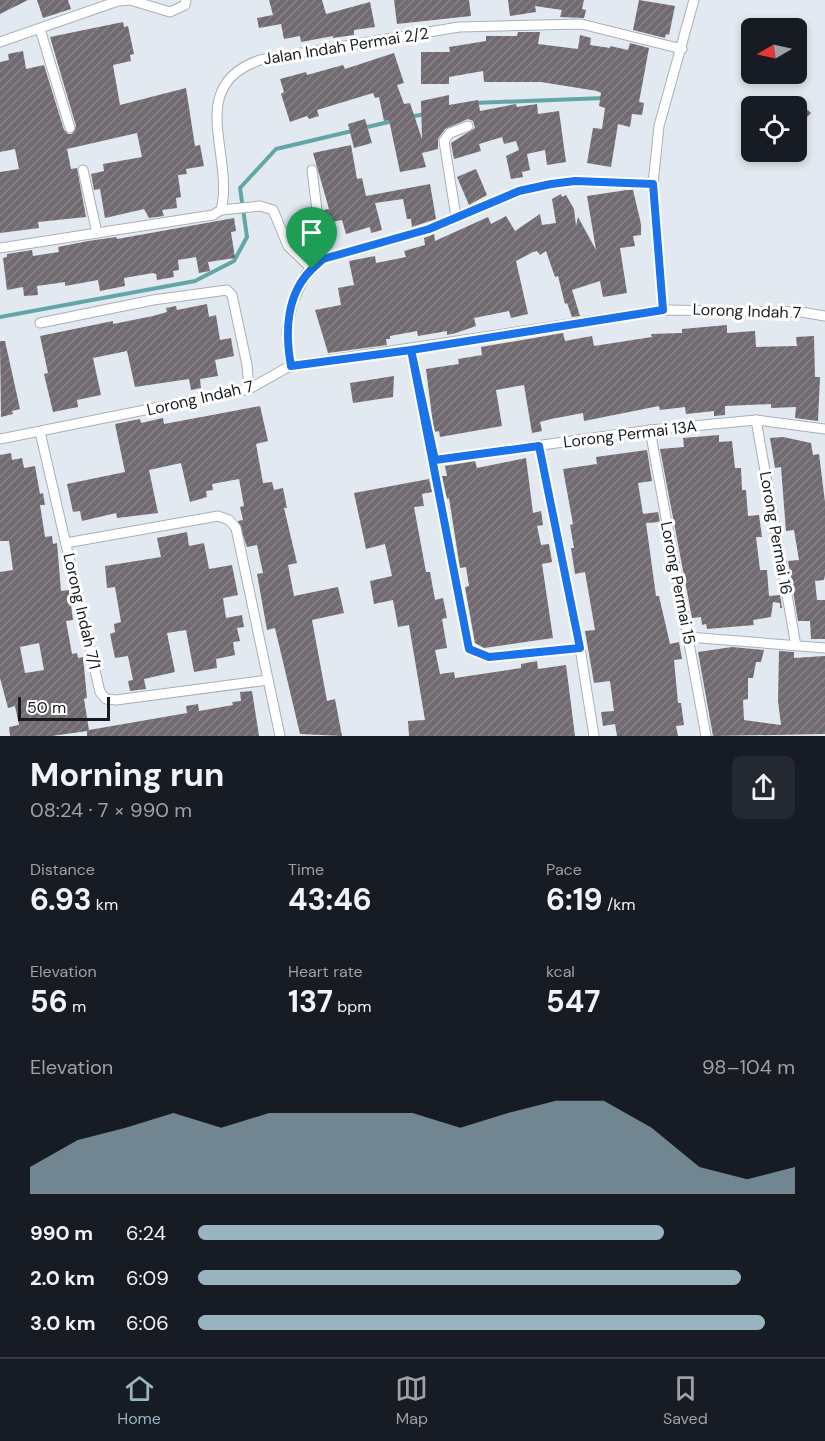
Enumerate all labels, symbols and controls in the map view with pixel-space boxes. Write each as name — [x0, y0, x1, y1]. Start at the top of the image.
north arrow — [741, 18, 807, 84]
map controls — [741, 18, 807, 162]
street label: Jalan Indah Permai 2/2 — [262, 23, 430, 69]
button: locate — [741, 96, 807, 162]
pin — [286, 207, 337, 269]
icon: arrive — [295, 216, 328, 249]
street label: Lorong Indah 7 — [692, 299, 802, 323]
street label: Lorong Indah 7 — [145, 376, 255, 420]
street label: Lorong Permai 13A — [562, 415, 698, 453]
street label: Lorong Permai 16 — [755, 470, 797, 596]
street label: Lorong Permai 15 — [656, 520, 700, 646]
street label: Lorong Indah 7/1 — [58, 551, 106, 671]
scale bar — [18, 694, 110, 722]
text: 50 m — [27, 697, 66, 718]
text: Morning run — [30, 753, 224, 796]
button: share — [732, 756, 795, 819]
text: 08:24 · 7 × 990 m — [30, 797, 192, 823]
text: Distance — [30, 859, 95, 880]
text: Time — [288, 859, 324, 880]
text: Pace — [546, 859, 582, 880]
text: 6.93 — [30, 880, 92, 919]
text: 43:46 — [288, 880, 372, 919]
text: 6:19 — [546, 880, 603, 919]
text: km — [92, 894, 118, 915]
text: /km — [603, 894, 635, 915]
text: Elevation — [30, 961, 97, 982]
text: Heart rate — [288, 961, 363, 982]
text: kcal — [546, 961, 575, 982]
text: 56 — [30, 982, 68, 1021]
text: 137 — [288, 982, 333, 1021]
text: 547 — [546, 982, 600, 1021]
text: m — [68, 996, 86, 1017]
text: bpm — [333, 996, 371, 1017]
text: Elevation — [30, 1054, 113, 1080]
text: 98–104 m — [702, 1054, 795, 1080]
text: 990 m — [30, 1220, 93, 1246]
text: 6:24 — [126, 1220, 166, 1246]
text: 2.0 km — [30, 1265, 95, 1291]
text: 6:09 — [126, 1265, 169, 1291]
text: 3.0 km — [30, 1310, 95, 1336]
text: 6:06 — [126, 1310, 169, 1336]
tab: Home — [117, 1372, 161, 1429]
tab: Map — [395, 1372, 428, 1429]
tab: Saved — [663, 1372, 708, 1429]

